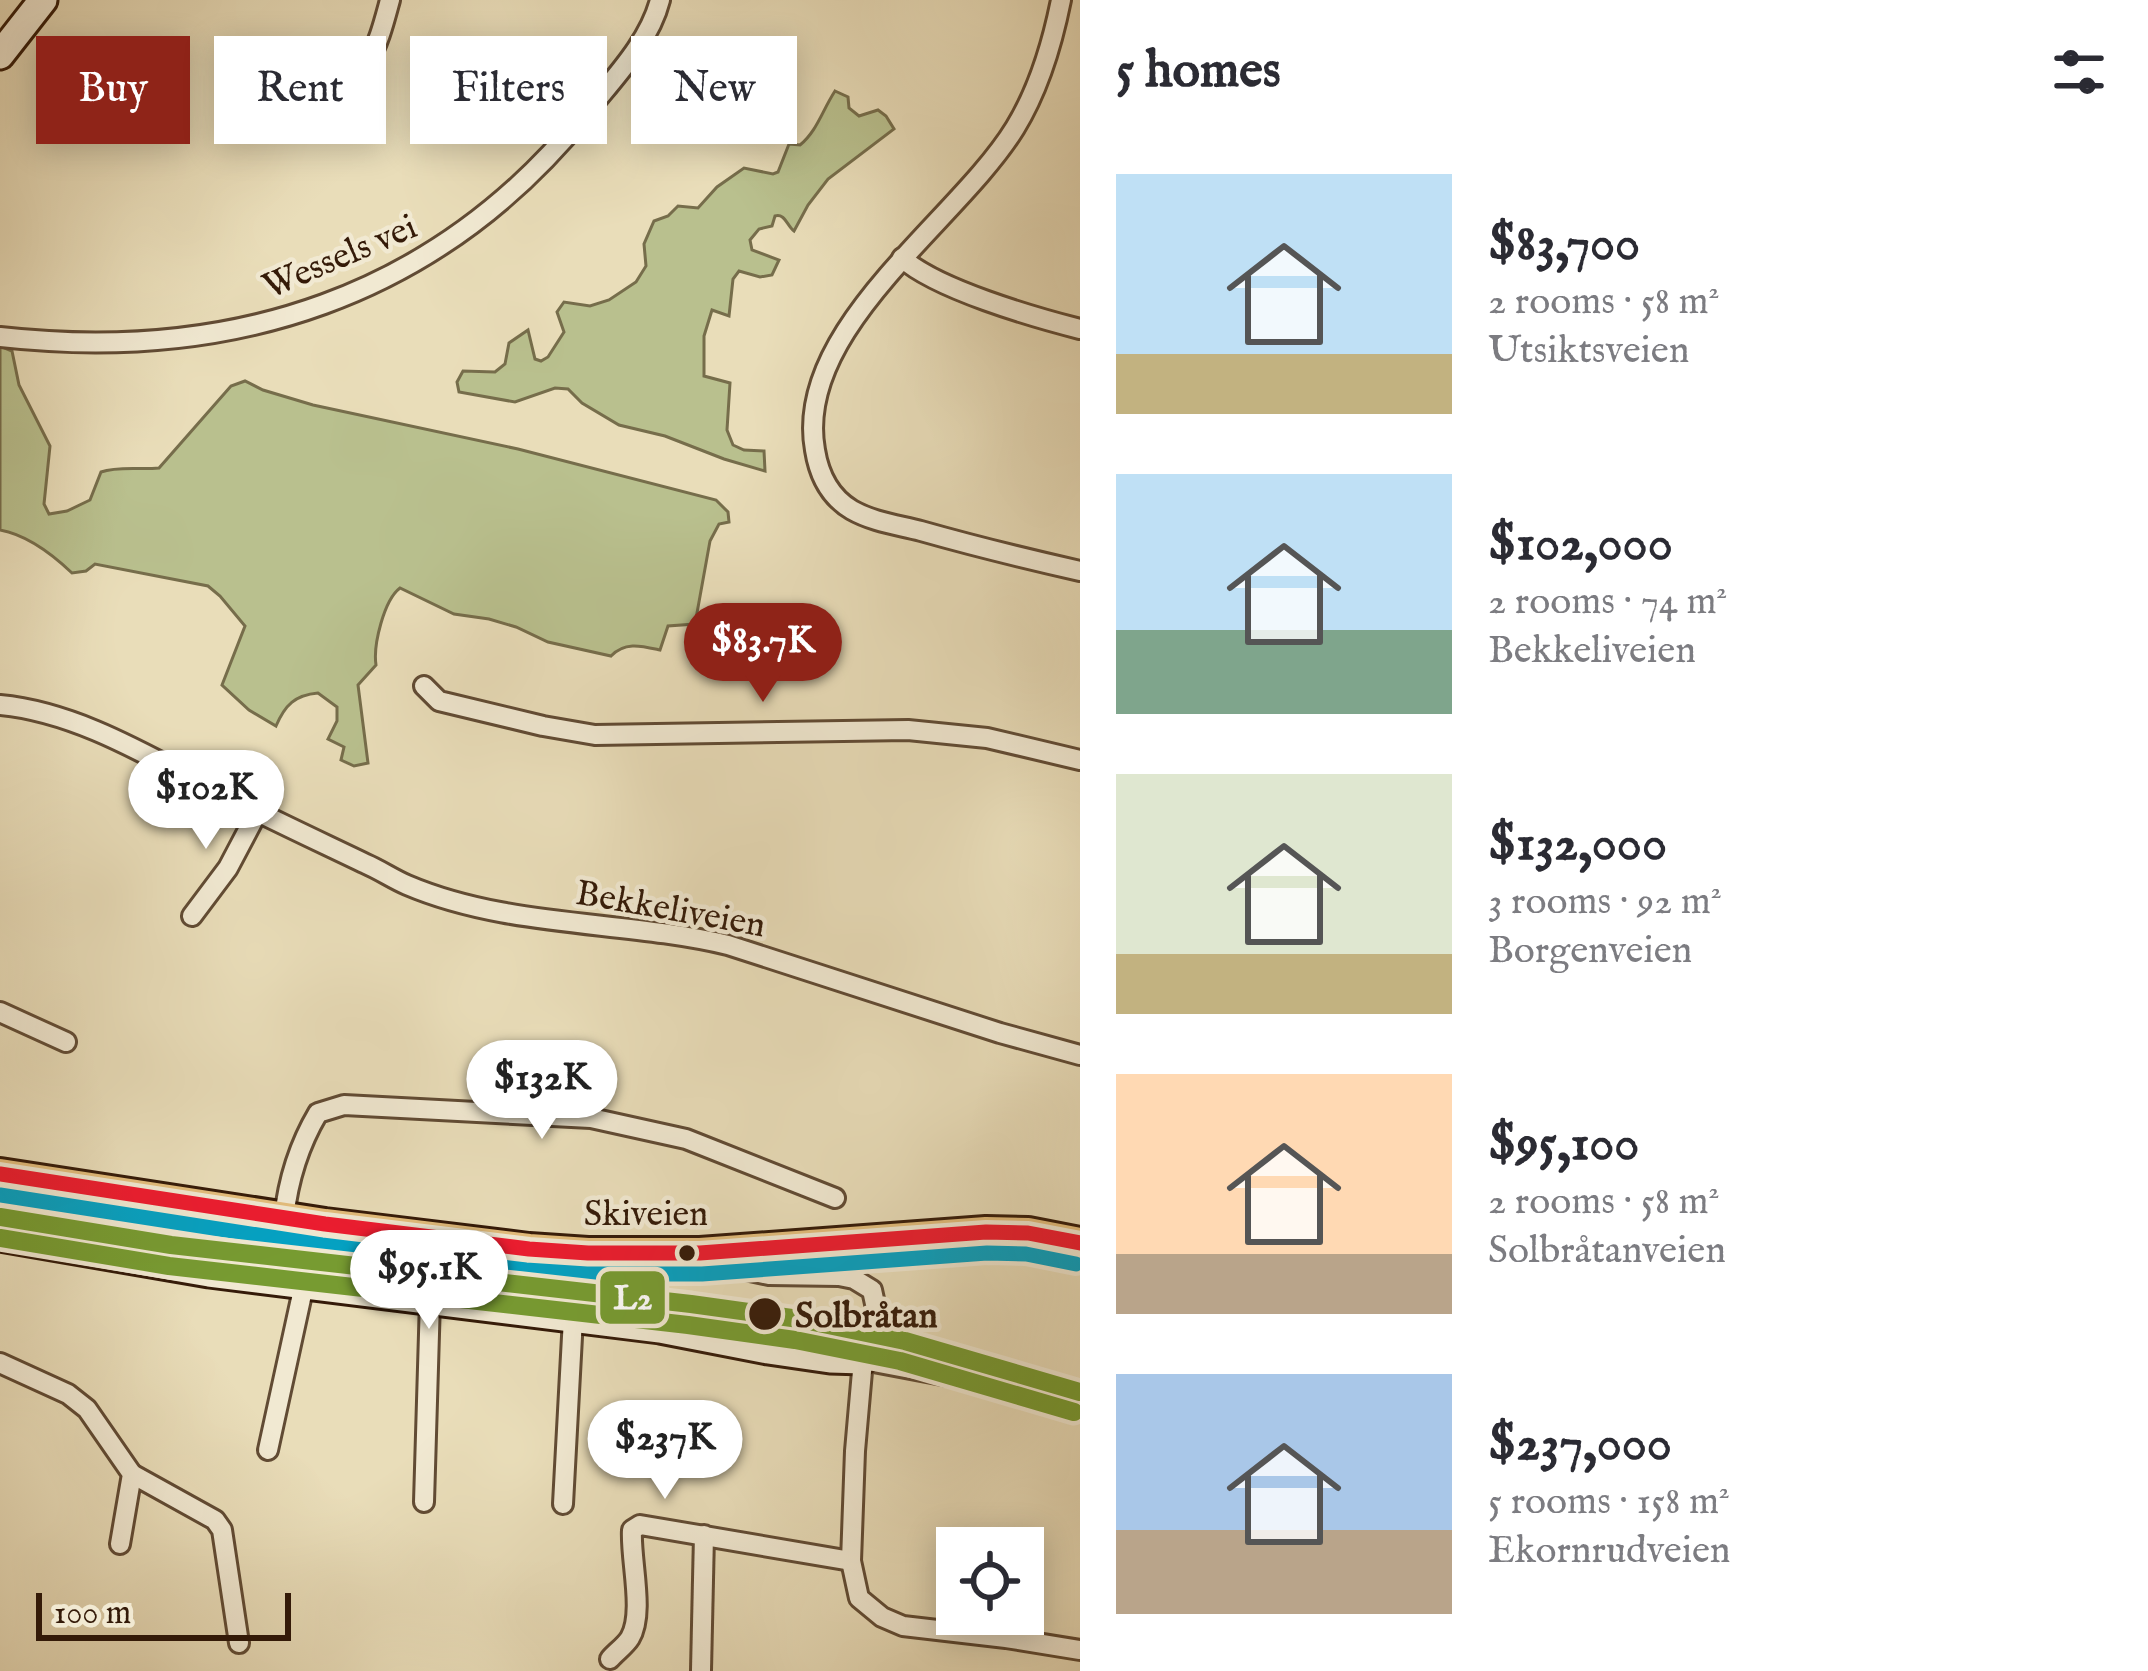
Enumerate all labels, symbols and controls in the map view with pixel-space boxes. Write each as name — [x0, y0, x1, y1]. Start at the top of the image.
chip: Buy — [36, 36, 190, 144]
chip: Rent — [214, 36, 386, 144]
chip: Filters — [410, 36, 607, 144]
chip: New — [631, 36, 797, 144]
icon: filters — [2046, 39, 2112, 105]
text: 5 homes — [1116, 40, 1281, 105]
street label: Wessels vei — [256, 205, 424, 311]
text: $83,700 — [1488, 213, 1640, 278]
icon: home — [1212, 222, 1356, 366]
text: 2 rooms · 58 m² — [1488, 278, 1720, 327]
text: Utsiktsveien — [1488, 327, 1690, 376]
text: $102,000 — [1488, 513, 1673, 578]
icon: home — [1212, 522, 1356, 666]
text: 2 rooms · 74 m² — [1488, 578, 1727, 627]
pin: $83.7K — [665, 603, 861, 705]
text: $83.7K — [711, 617, 815, 666]
text: Bekkeliveien — [1488, 627, 1696, 676]
pin: $102K — [122, 750, 290, 852]
text: $102K — [155, 764, 257, 813]
text: $132,000 — [1488, 813, 1667, 878]
icon: home — [1212, 822, 1356, 966]
street label: Bekkeliveien — [572, 871, 769, 949]
text: 3 rooms · 92 m² — [1488, 878, 1722, 927]
text: Borgenveien — [1488, 927, 1692, 976]
pin: $132K — [458, 1040, 626, 1142]
text: $132K — [493, 1054, 591, 1103]
text: $95,100 — [1488, 1113, 1639, 1178]
icon: home — [1212, 1122, 1356, 1266]
text: 2 rooms · 58 m² — [1488, 1178, 1720, 1227]
street label: Skiveien — [584, 1192, 708, 1238]
text: Solbråtanveien — [1488, 1227, 1726, 1276]
pin: $95.1K — [331, 1230, 527, 1332]
unlabelled marker — [676, 1242, 698, 1264]
text: $95.1K — [377, 1244, 481, 1293]
line badge: L2 — [598, 1269, 667, 1326]
text: L2 — [614, 1279, 652, 1321]
place label: Solbråtan — [795, 1294, 938, 1340]
marker: Solbråtan — [746, 1295, 784, 1333]
pin: $237K — [581, 1400, 749, 1502]
text: $237,000 — [1488, 1413, 1672, 1478]
text: $237K — [615, 1414, 715, 1463]
icon: home — [1212, 1422, 1356, 1566]
text: 5 rooms · 158 m² — [1488, 1478, 1730, 1527]
map controls — [936, 1527, 1044, 1635]
button: locate — [936, 1527, 1044, 1635]
text: Ekornrudveien — [1488, 1527, 1731, 1576]
scale bar — [36, 1587, 291, 1640]
text: 100 m — [54, 1593, 131, 1635]

